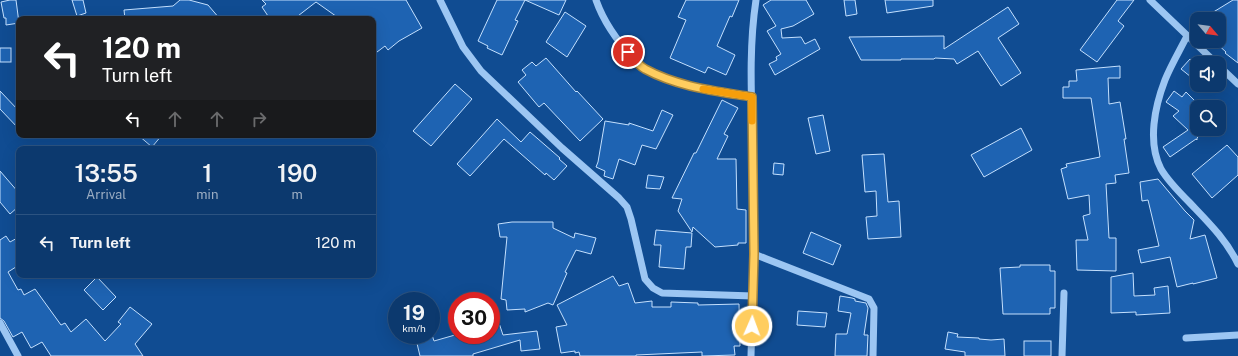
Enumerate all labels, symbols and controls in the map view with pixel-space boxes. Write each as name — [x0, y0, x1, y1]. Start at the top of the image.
north arrow — [1190, 12, 1226, 48]
map controls — [1190, 12, 1226, 136]
text: 120 m — [102, 31, 181, 64]
icon: left — [36, 32, 88, 84]
pin — [611, 35, 645, 69]
icon: arrive — [617, 41, 639, 63]
button: sound — [1190, 56, 1226, 92]
text: Turn left — [102, 65, 172, 86]
button: search — [1190, 100, 1226, 136]
icon: left — [122, 108, 144, 130]
icon: ahead — [164, 108, 186, 130]
icon: ahead — [206, 108, 228, 130]
icon: right — [248, 108, 270, 130]
text: 13:55 — [75, 159, 138, 187]
text: 1 — [202, 159, 212, 187]
text: 190 — [277, 159, 317, 187]
text: Arrival — [86, 187, 126, 202]
text: min — [196, 187, 218, 202]
text: m — [292, 187, 303, 202]
icon: left — [36, 232, 58, 254]
text: Turn left — [70, 234, 131, 251]
text: 120 m — [315, 234, 356, 251]
speed limit sign: 30 — [448, 292, 500, 344]
text: 19 — [403, 301, 425, 325]
position arrow — [731, 305, 773, 347]
text: km/h — [402, 322, 426, 334]

